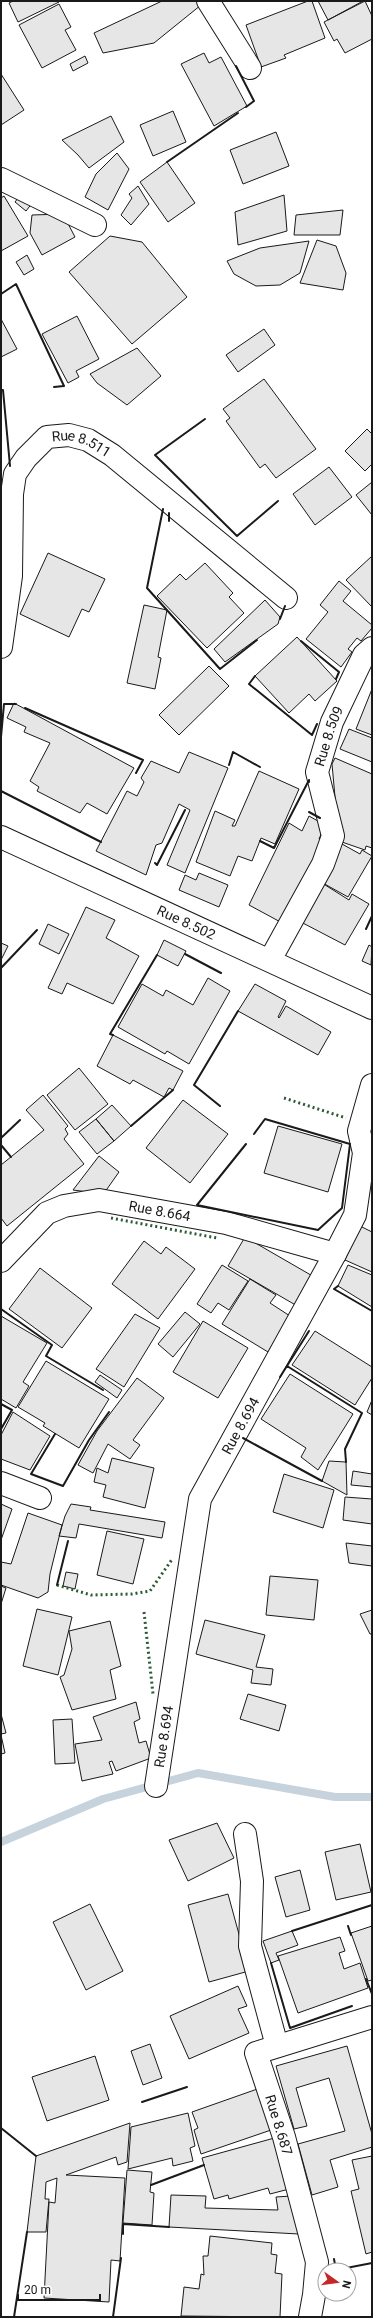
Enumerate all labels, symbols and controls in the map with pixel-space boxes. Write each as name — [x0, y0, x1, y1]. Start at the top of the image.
street label: Rue 8.511 — [51, 427, 114, 460]
street label: Rue 8.509 — [311, 704, 346, 768]
street label: Rue 8.502 — [155, 902, 218, 943]
street label: Rue 8.664 — [127, 1198, 192, 1224]
street label: Rue 8.694 — [218, 1394, 263, 1457]
street label: Rue 8.694 — [151, 1704, 176, 1769]
street label: Rue 8.687 — [262, 2093, 296, 2157]
north arrow — [317, 2262, 357, 2302]
scale bar — [18, 2276, 100, 2302]
text: N — [339, 2279, 353, 2290]
text: 20 m — [24, 2283, 51, 2297]

